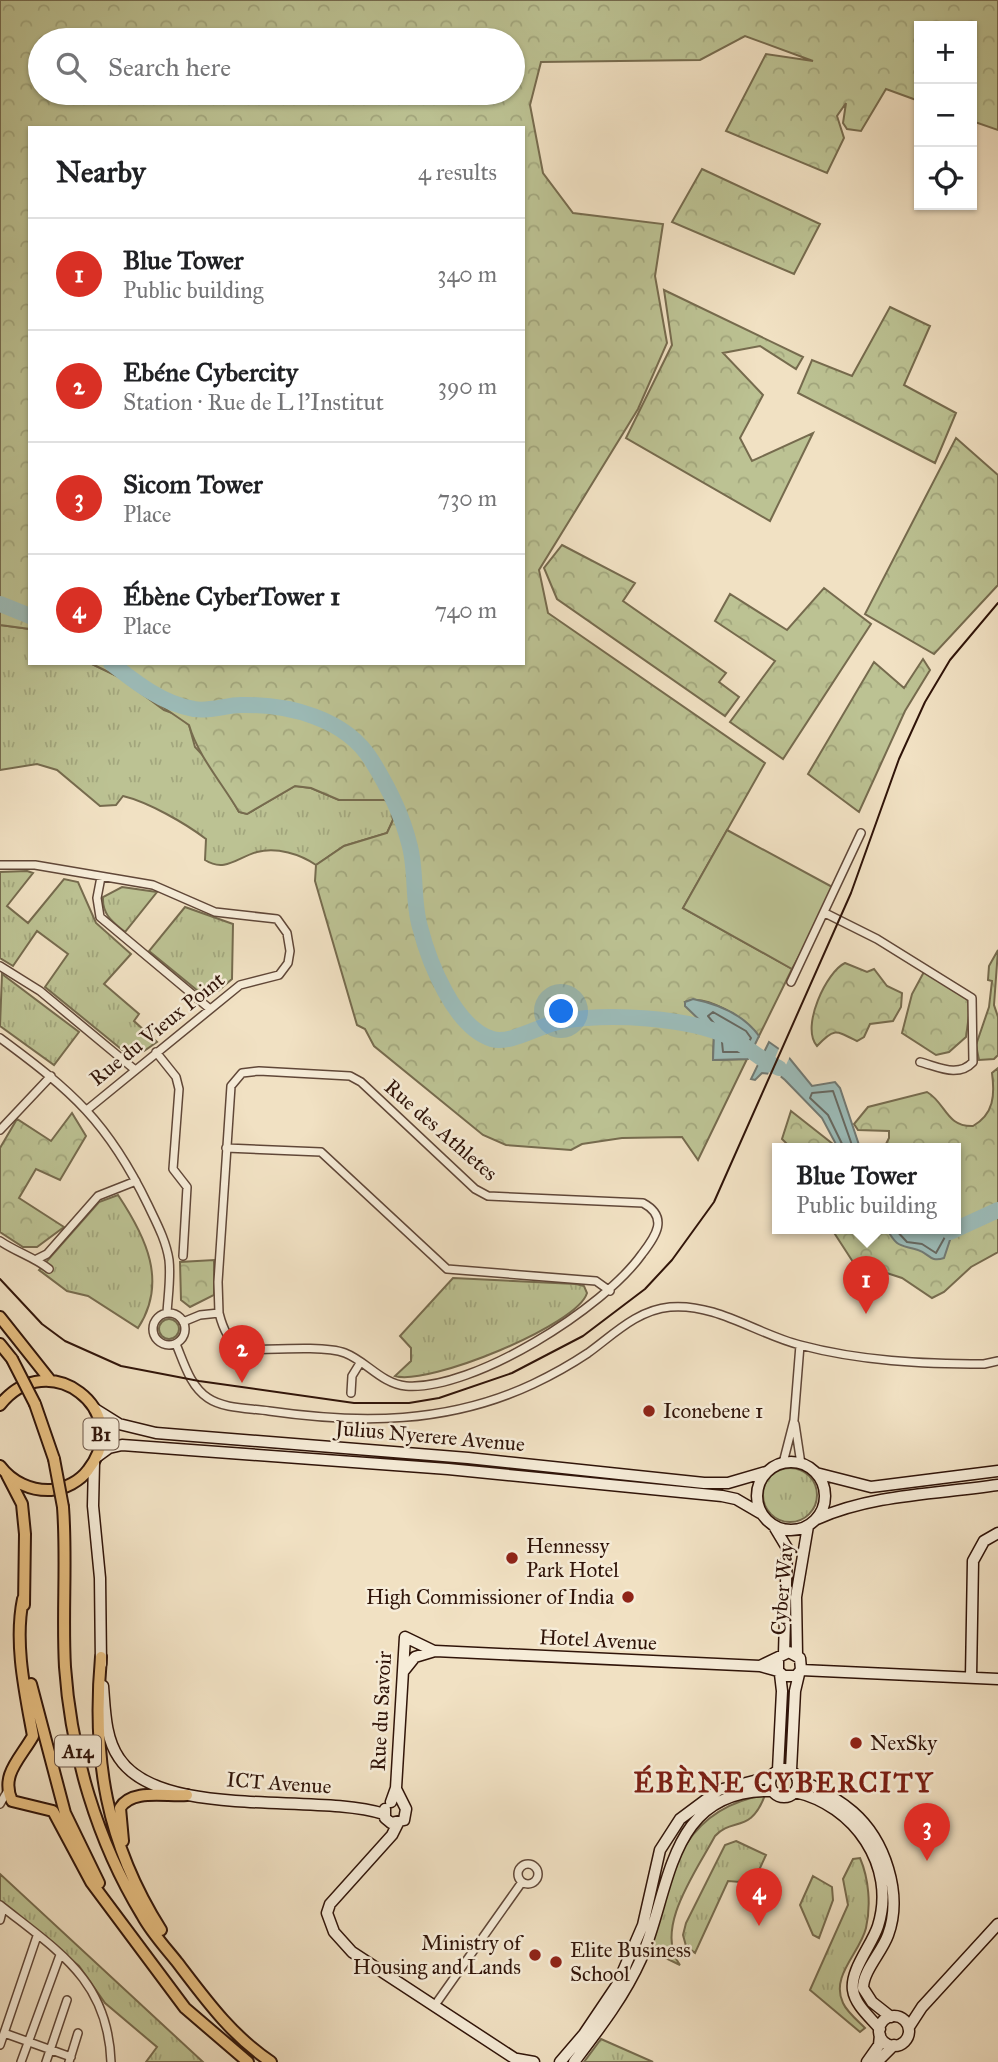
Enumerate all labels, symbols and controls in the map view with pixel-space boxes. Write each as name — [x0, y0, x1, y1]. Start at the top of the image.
map controls — [914, 21, 977, 210]
button: + — [914, 21, 977, 84]
search box — [28, 28, 525, 105]
icon: search — [52, 48, 90, 86]
text: Search here — [108, 51, 231, 83]
button: − — [914, 84, 977, 147]
button: locate — [914, 147, 977, 210]
text: Nearby — [56, 154, 146, 190]
text: 4 results — [418, 158, 497, 186]
text: Blue Tower — [123, 244, 244, 276]
text: 1 — [74, 260, 84, 288]
text: 340 m — [437, 260, 497, 288]
text: Public building — [123, 276, 263, 304]
text: Ebéne Cybercity — [123, 356, 298, 388]
text: 2 — [73, 372, 85, 400]
text: 390 m — [438, 372, 497, 400]
text: Station · Rue de L l'Institut — [123, 388, 384, 416]
text: Sicom Tower — [123, 468, 263, 500]
text: 3 — [74, 484, 84, 512]
text: 730 m — [438, 484, 497, 512]
text: Place — [123, 500, 171, 528]
text: Ébène CyberTower 1 — [123, 580, 340, 612]
text: 4 — [73, 596, 85, 624]
text: 740 m — [435, 596, 497, 624]
text: Place — [123, 612, 171, 640]
street label: Rue du Vieux Point — [84, 966, 230, 1091]
your location — [544, 994, 578, 1028]
street label: Rue des Athletes — [379, 1074, 503, 1186]
popup — [772, 1143, 961, 1234]
text: Blue Tower — [796, 1159, 917, 1191]
text: Public building — [796, 1191, 937, 1219]
pin: 1 — [843, 1256, 889, 1314]
pin: 2 — [219, 1325, 265, 1383]
place label: Iconebene 1 — [663, 1398, 763, 1424]
marker: Iconebene 1 — [641, 1403, 657, 1419]
street label: Julius Nyerere Avenue — [332, 1415, 526, 1457]
road number: B1 — [84, 1418, 119, 1450]
place label: Hennessy Park Hotel — [526, 1533, 619, 1583]
street label: Cyber Way — [765, 1540, 799, 1636]
marker: Hennessy Park Hotel — [504, 1550, 520, 1566]
place label: High Commissioner of India — [366, 1584, 614, 1610]
marker: High Commissioner of India — [620, 1589, 636, 1605]
street label: Hotel Avenue — [538, 1624, 658, 1656]
street label: Rue du Savoir — [365, 1650, 397, 1772]
place label: NexSky — [870, 1730, 938, 1756]
marker: NexSky — [848, 1735, 864, 1751]
road number: A14 — [55, 1736, 101, 1766]
district label: ÉBÈNE CYBERCITY — [633, 1764, 935, 1800]
street label: ICT Avenue — [226, 1766, 333, 1800]
pin: 3 — [904, 1803, 950, 1861]
pin: 4 — [736, 1868, 782, 1926]
place label: Ministry of Housing and Lands — [353, 1930, 524, 1980]
place label: Elite Business School — [570, 1937, 691, 1987]
marker: Ministry of Housing and Lands — [527, 1947, 543, 1963]
marker: Elite Business School — [548, 1954, 564, 1970]

